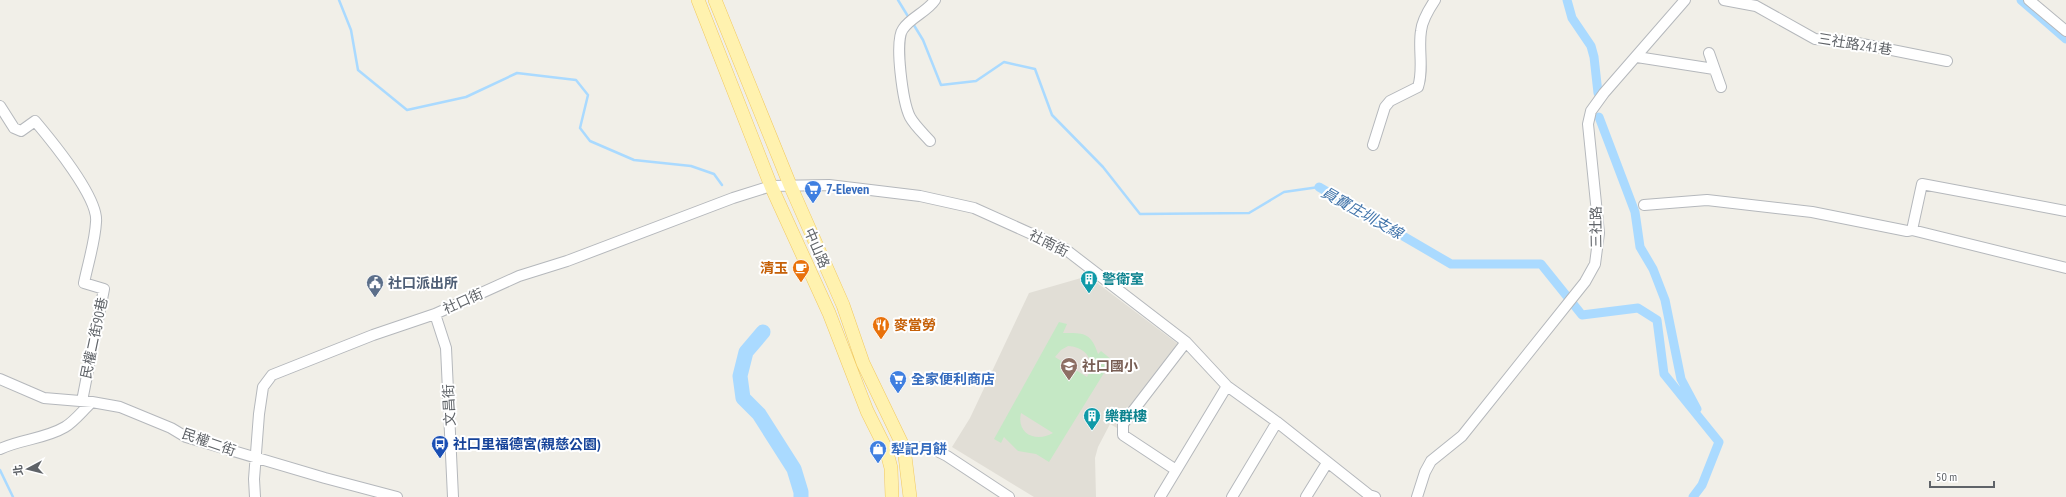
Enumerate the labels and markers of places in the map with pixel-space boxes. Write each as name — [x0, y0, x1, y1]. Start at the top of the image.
supermarket icon: 7-Eleven — [803, 179, 823, 204]
place label: 7-Eleven — [826, 180, 869, 198]
cafe icon: 清玉 — [791, 258, 811, 283]
place label: 清玉 — [760, 259, 788, 277]
building icon: 警衛室 — [1079, 269, 1099, 294]
place label: 警衛室 — [1102, 270, 1144, 288]
public building icon: 社口派出所 — [365, 273, 385, 298]
place label: 社口派出所 — [388, 274, 458, 292]
restaurant icon: 麥當勞 — [871, 315, 891, 340]
place label: 麥當勞 — [894, 316, 936, 334]
school or university icon: 社口國小 — [1059, 356, 1079, 381]
place label: 社口國小 — [1082, 357, 1138, 375]
supermarket icon: 全家便利商店 — [888, 369, 908, 394]
place label: 全家便利商店 — [911, 370, 995, 388]
building icon: 樂群樓 — [1082, 406, 1102, 431]
place label: 樂群樓 — [1105, 407, 1147, 425]
bus stop icon: 社口里福德宮(親慈公園) — [430, 434, 450, 459]
place label: 社口里福德宮(親慈公園) — [453, 435, 601, 453]
shop icon: 犁記月餅 — [868, 439, 888, 464]
place label: 犁記月餅 — [891, 440, 947, 458]

